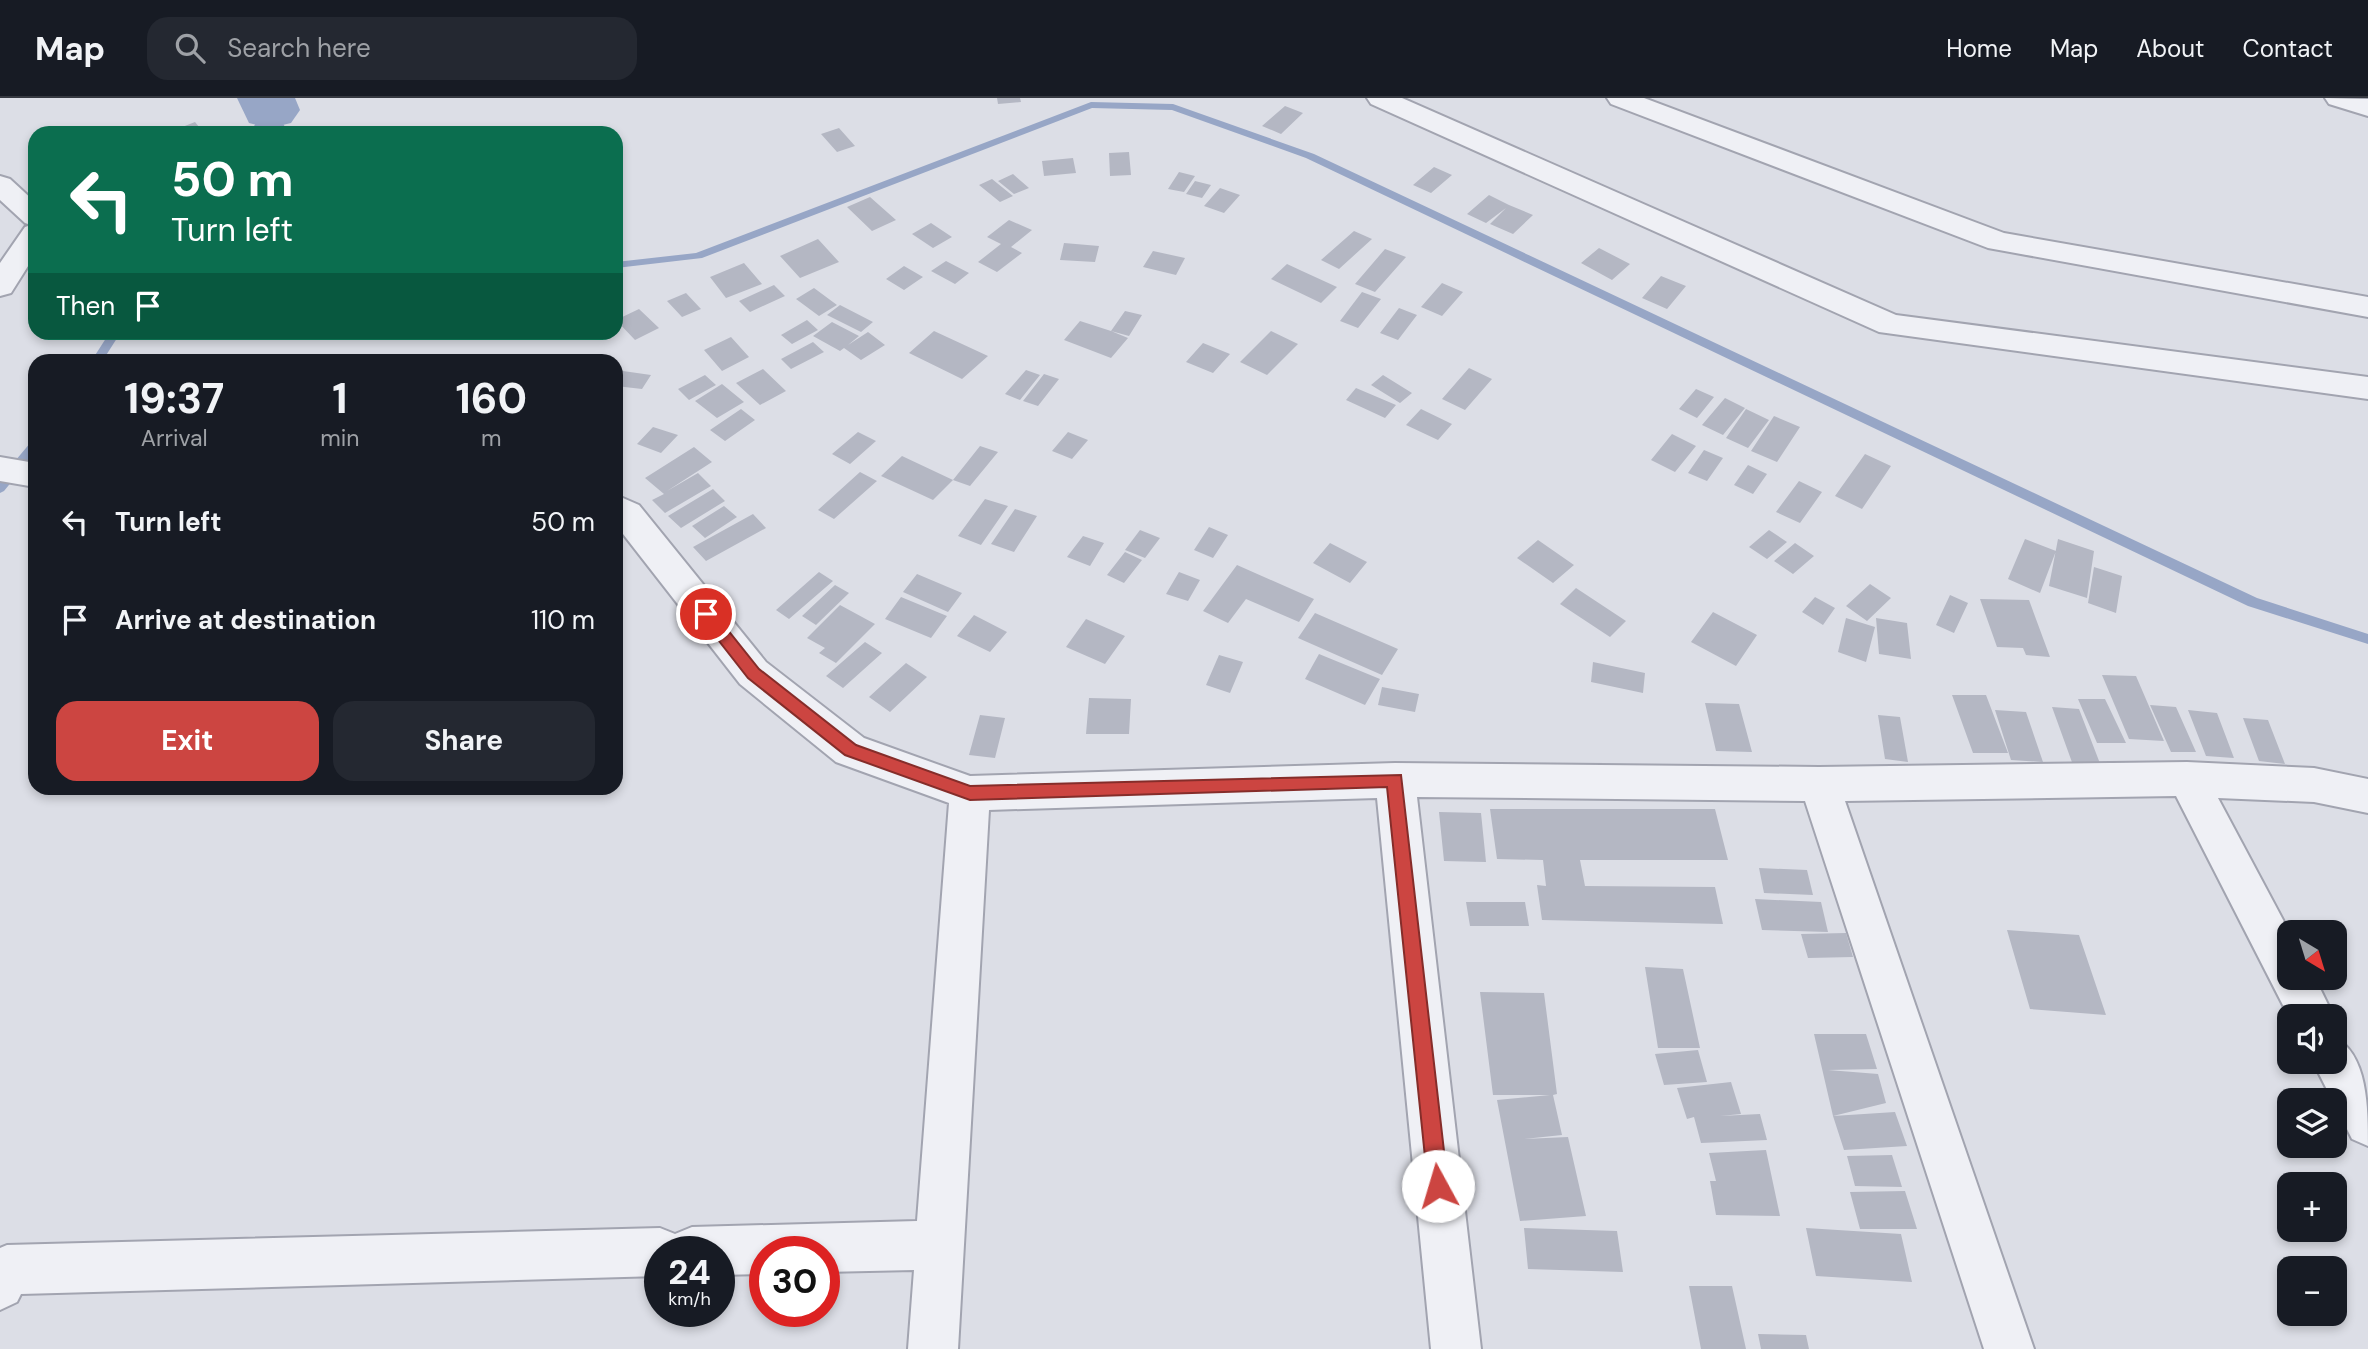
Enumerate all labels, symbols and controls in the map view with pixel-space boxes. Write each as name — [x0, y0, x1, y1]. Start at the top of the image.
search box — [147, 17, 637, 80]
text: Map — [35, 27, 105, 70]
icon: search — [171, 29, 209, 67]
text: Search here — [227, 31, 371, 65]
text: Home — [1946, 33, 2012, 64]
text: Map — [2050, 33, 2098, 64]
text: About — [2136, 33, 2205, 64]
text: Contact — [2243, 33, 2333, 64]
text: 50 m — [171, 147, 294, 211]
icon: left — [56, 154, 147, 245]
text: Turn left — [171, 209, 293, 251]
icon: arrive — [129, 287, 167, 325]
text: Then — [56, 289, 115, 323]
text: 19:37 — [124, 371, 224, 426]
text: 1 — [332, 371, 348, 426]
text: 160 — [455, 371, 527, 426]
text: Arrival — [141, 423, 208, 453]
text: min — [320, 423, 359, 453]
text: m — [481, 423, 501, 453]
icon: left — [56, 503, 94, 541]
text: Turn left — [115, 505, 222, 539]
text: 50 m — [531, 505, 595, 539]
pin — [676, 584, 736, 644]
icon: arrive — [687, 595, 725, 633]
icon: arrive — [56, 601, 94, 639]
text: Arrive at destination — [115, 603, 376, 637]
text: 110 m — [531, 603, 595, 637]
button: Exit — [56, 701, 319, 781]
button: Share — [333, 701, 595, 781]
north arrow — [2277, 920, 2347, 990]
map controls — [2277, 920, 2347, 1326]
button: sound — [2277, 1004, 2347, 1074]
button: layers — [2277, 1088, 2347, 1158]
position arrow — [1401, 1149, 1475, 1223]
button: + — [2277, 1172, 2347, 1242]
speed limit sign: 30 — [749, 1236, 840, 1327]
text: 24 — [668, 1249, 711, 1295]
button: − — [2277, 1256, 2347, 1326]
text: km/h — [668, 1287, 711, 1311]

